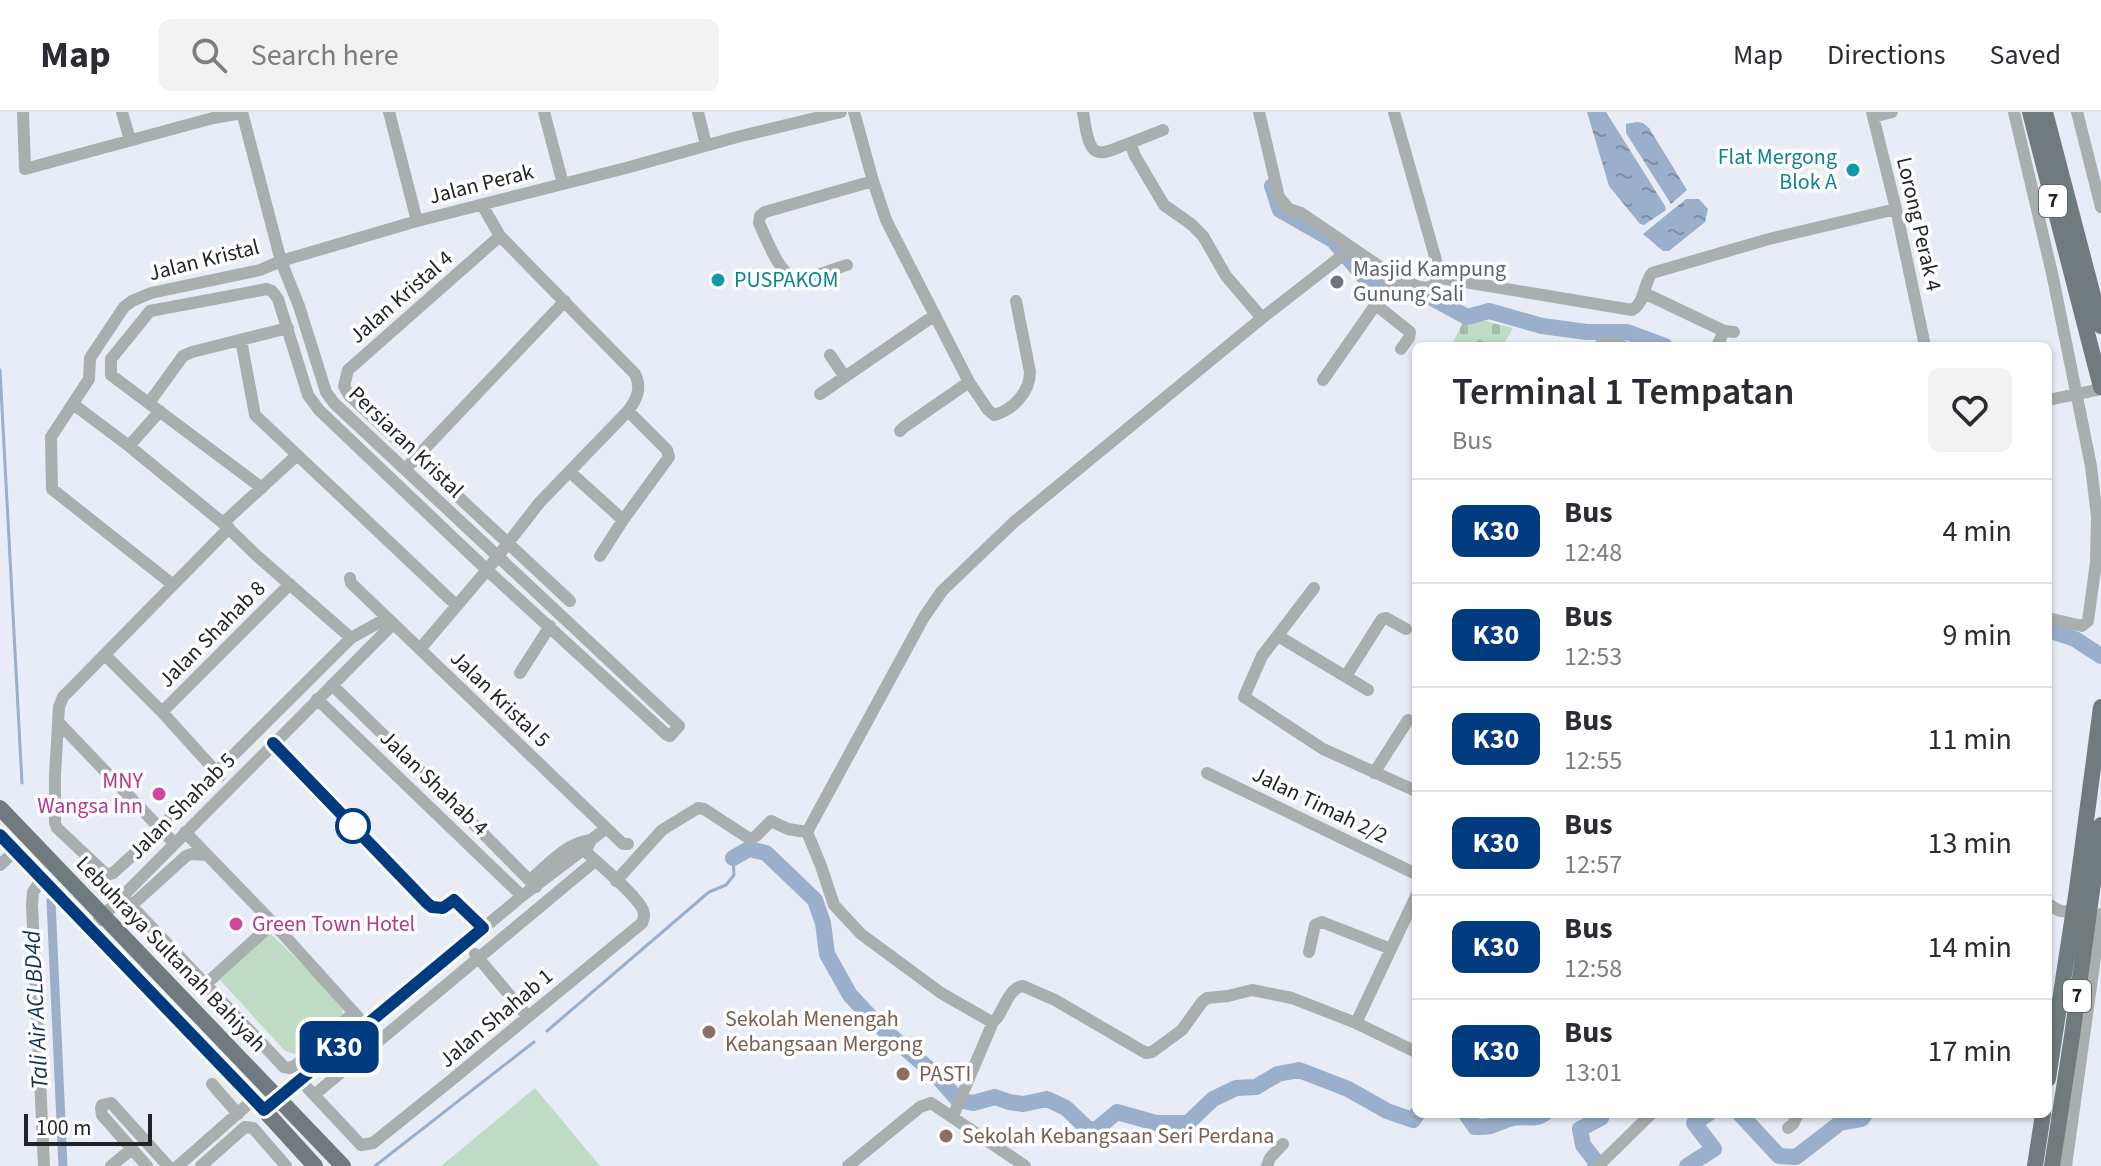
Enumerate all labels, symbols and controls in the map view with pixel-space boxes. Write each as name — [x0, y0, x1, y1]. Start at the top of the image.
search box — [159, 19, 719, 91]
text: Map — [40, 28, 111, 82]
icon: search — [187, 33, 231, 77]
text: Search here — [251, 34, 399, 77]
text: Map — [1733, 35, 1783, 75]
text: Directions — [1827, 35, 1946, 75]
text: Saved — [1990, 35, 2061, 75]
place label: Flat Mergong Blok A — [1718, 141, 1837, 198]
street label: Lorong Perak 4 — [1888, 154, 1950, 294]
street label: Jalan Perak — [425, 156, 537, 212]
marker: Flat Mergong Blok A — [1844, 161, 1862, 179]
road number: 7 — [2039, 185, 2067, 217]
street label: Jalan Kristal — [145, 231, 263, 289]
street label: Jalan Kristal 4 — [342, 243, 460, 351]
place label: Masjid Kampung Gunung Sali — [1353, 253, 1506, 310]
place label: PUSPAKOM — [734, 264, 838, 296]
marker: PUSPAKOM — [709, 271, 727, 289]
marker: Masjid Kampung Gunung Sali — [1328, 273, 1346, 291]
text: Terminal 1 Tempatan — [1452, 365, 1794, 419]
button: heart — [1928, 368, 2012, 452]
street label: Persiaran Kristal — [341, 379, 471, 505]
text: Bus — [1452, 422, 1492, 459]
text: Bus — [1564, 491, 1612, 534]
text: 4 min — [1942, 510, 2012, 553]
text: K30 — [1473, 511, 1519, 551]
text: 12:48 — [1564, 534, 1622, 571]
street label: Jalan Shahab 8 — [151, 573, 273, 695]
text: Bus — [1564, 595, 1612, 638]
text: 9 min — [1942, 614, 2012, 657]
text: K30 — [1473, 615, 1519, 655]
text: 12:53 — [1564, 638, 1622, 675]
street label: Jalan Kristal 5 — [443, 643, 557, 755]
text: Bus — [1564, 699, 1612, 742]
text: 11 min — [1928, 718, 2012, 761]
text: K30 — [1473, 719, 1519, 759]
street label: Jalan Shahab 4 — [372, 723, 496, 843]
text: 12:55 — [1564, 742, 1622, 779]
street label: Jalan Shahab 5 — [121, 745, 243, 867]
street label: Jalan Timah 2/2 — [1247, 758, 1393, 852]
place label: MNY Wangsa Inn — [37, 765, 144, 822]
marker: MNY Wangsa Inn — [150, 785, 168, 803]
text: Bus — [1564, 803, 1612, 846]
unlabelled marker — [336, 809, 370, 843]
text: 13 min — [1928, 822, 2012, 865]
text: K30 — [1473, 823, 1519, 863]
text: 12:57 — [1564, 846, 1622, 883]
street label: Lebuhraya Sultanah Bahiyah — [68, 849, 274, 1059]
text: Bus — [1564, 907, 1612, 950]
place label: Green Town Hotel — [252, 908, 415, 940]
marker: Green Town Hotel — [227, 915, 245, 933]
text: 14 min — [1928, 926, 2012, 969]
text: K30 — [1473, 927, 1519, 967]
water label: Tali Air ACLBD4d — [14, 928, 58, 1090]
text: 12:58 — [1564, 950, 1622, 987]
street label: Jalan Shahab 1 — [432, 961, 560, 1075]
road number: 7 — [2063, 980, 2091, 1012]
place label: Sekolah Menengah Kebangsaan Mergong — [725, 1003, 923, 1060]
text: Bus — [1564, 1011, 1612, 1054]
line badge: K30 — [293, 1021, 385, 1073]
marker: Sekolah Menengah Kebangsaan Mergong — [700, 1023, 718, 1041]
text: K30 — [316, 1027, 362, 1067]
text: 17 min — [1928, 1030, 2012, 1073]
text: K30 — [1473, 1031, 1519, 1071]
text: 13:01 — [1564, 1054, 1622, 1091]
place label: PASTI — [919, 1058, 971, 1090]
marker: PASTI — [894, 1065, 912, 1083]
scale bar — [24, 1110, 152, 1146]
text: 100 m — [36, 1112, 91, 1144]
place label: Sekolah Kebangsaan Seri Perdana — [962, 1120, 1274, 1152]
marker: Sekolah Kebangsaan Seri Perdana — [937, 1127, 955, 1145]

